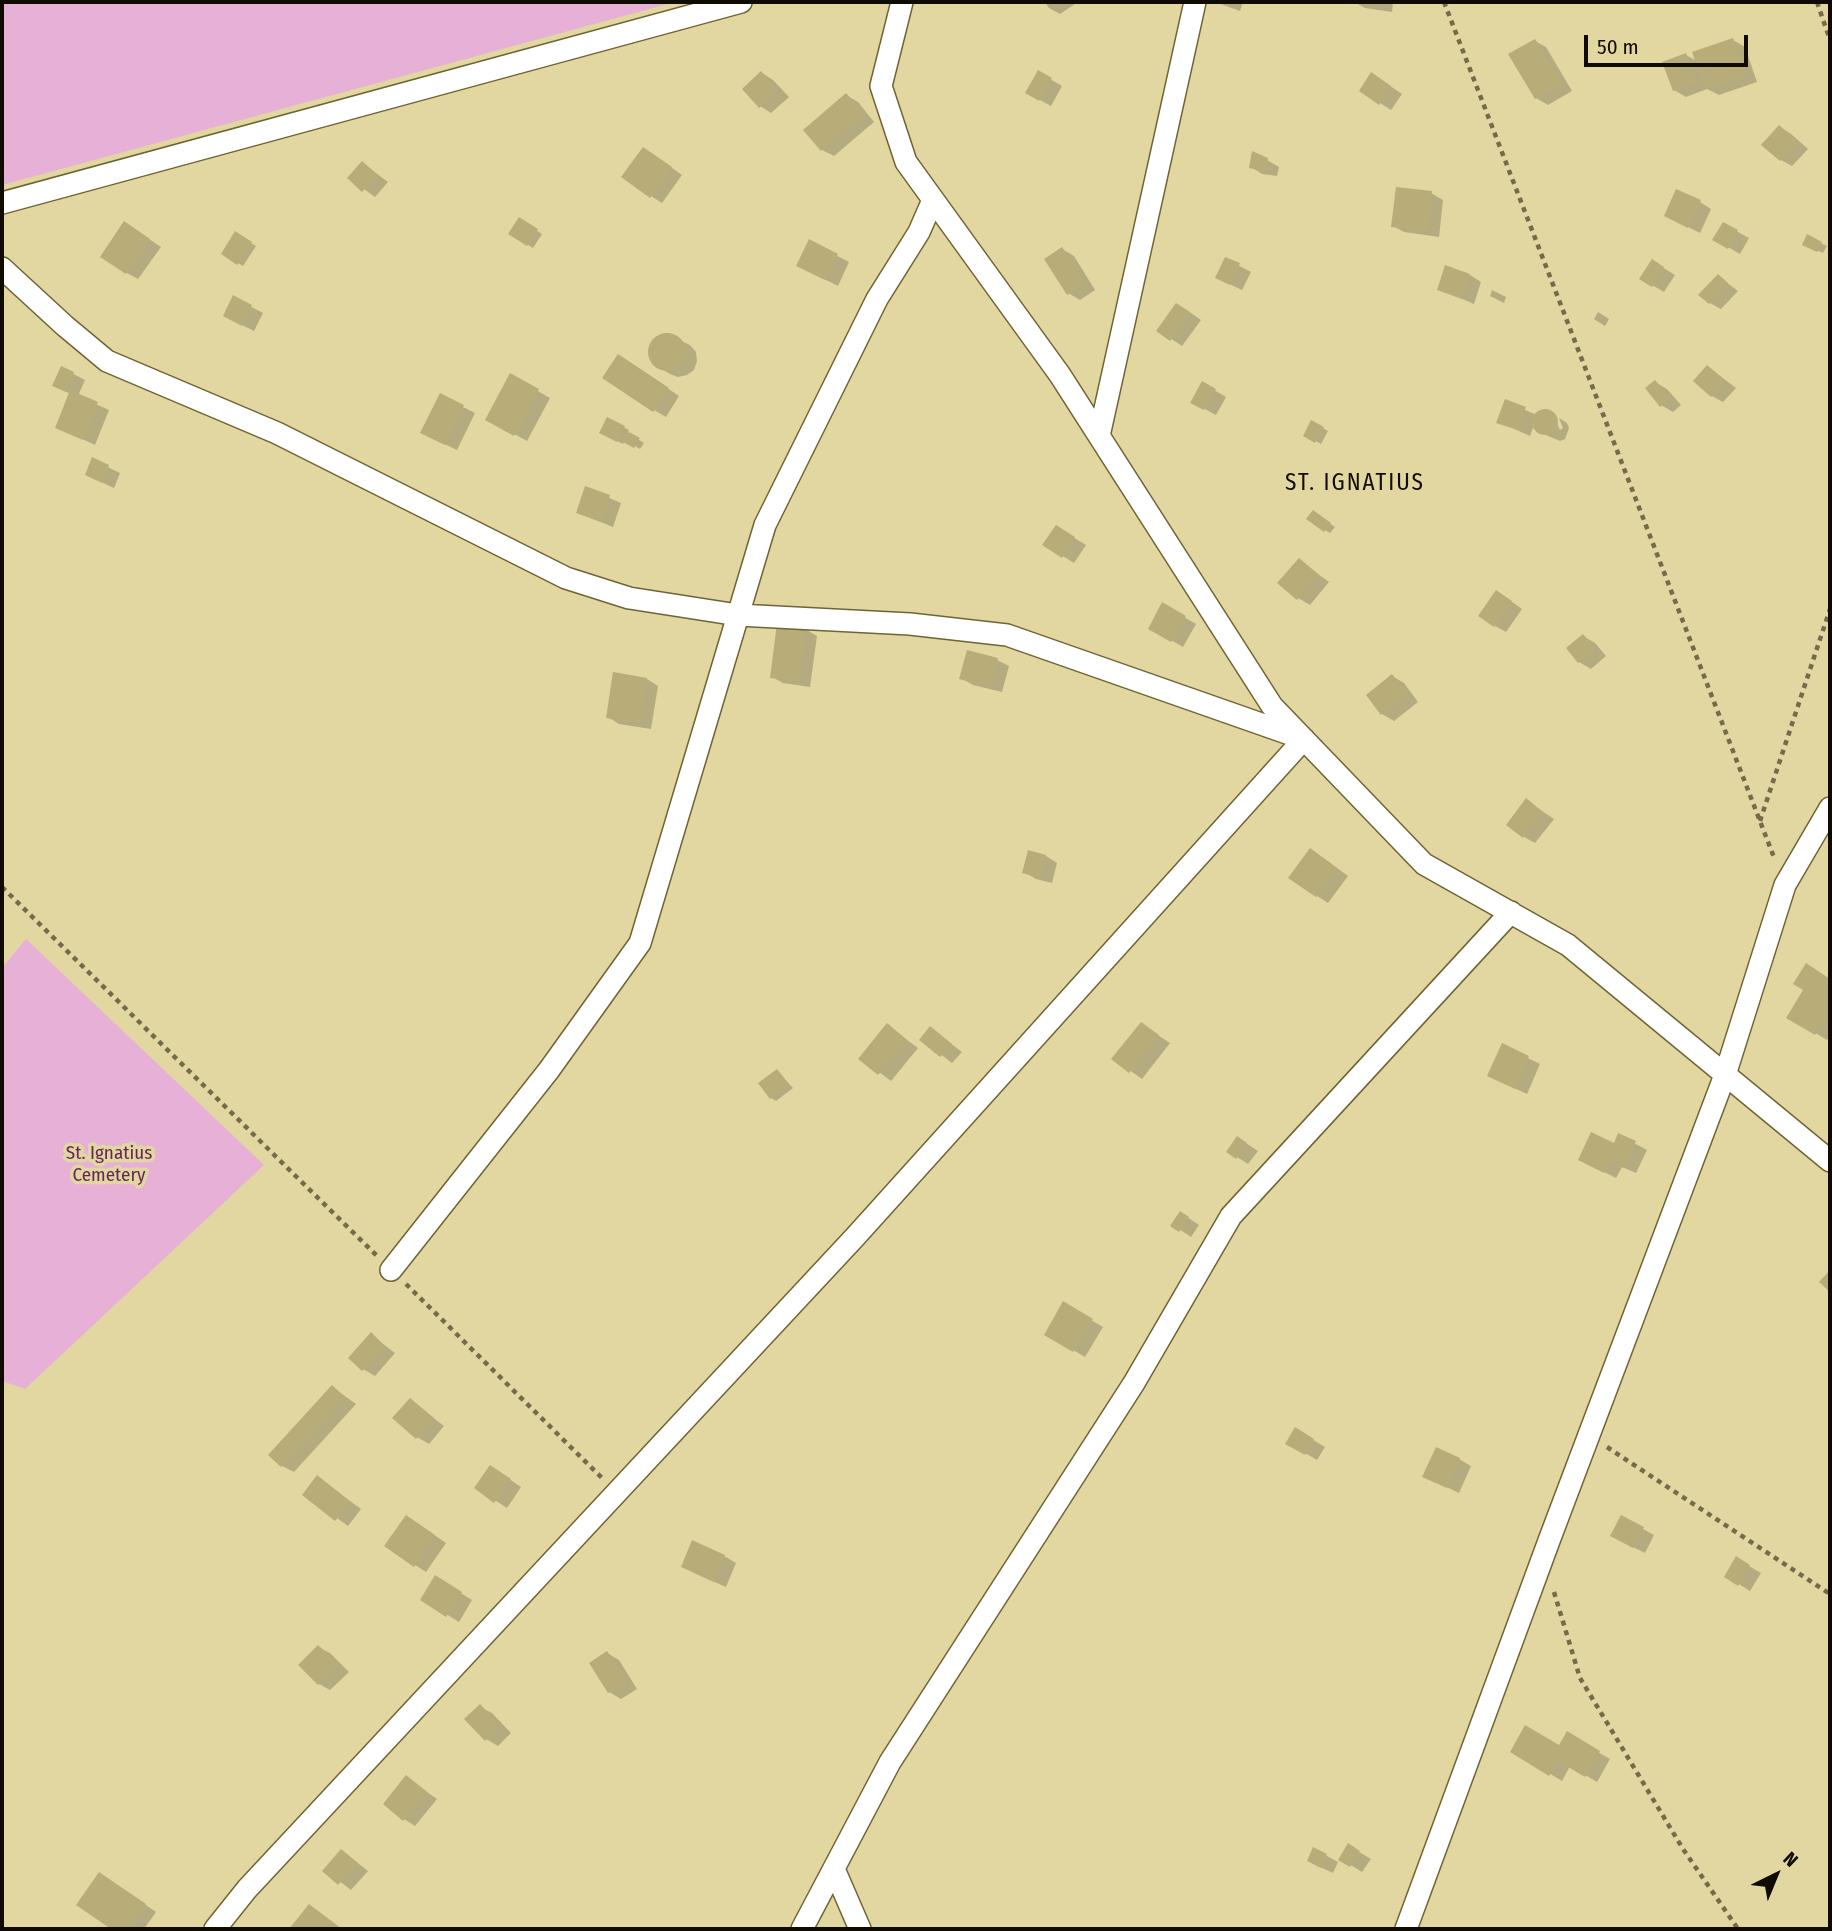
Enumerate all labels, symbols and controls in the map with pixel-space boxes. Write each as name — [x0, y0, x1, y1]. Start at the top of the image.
scale bar — [1587, 21, 1752, 65]
text: 50 m — [1597, 34, 1639, 60]
district label: ST. IGNATIUS — [1286, 470, 1424, 498]
park label: St. Ignatius Cemetery — [66, 1143, 152, 1187]
north arrow — [1741, 1840, 1811, 1910]
text: N — [1779, 1847, 1803, 1872]

